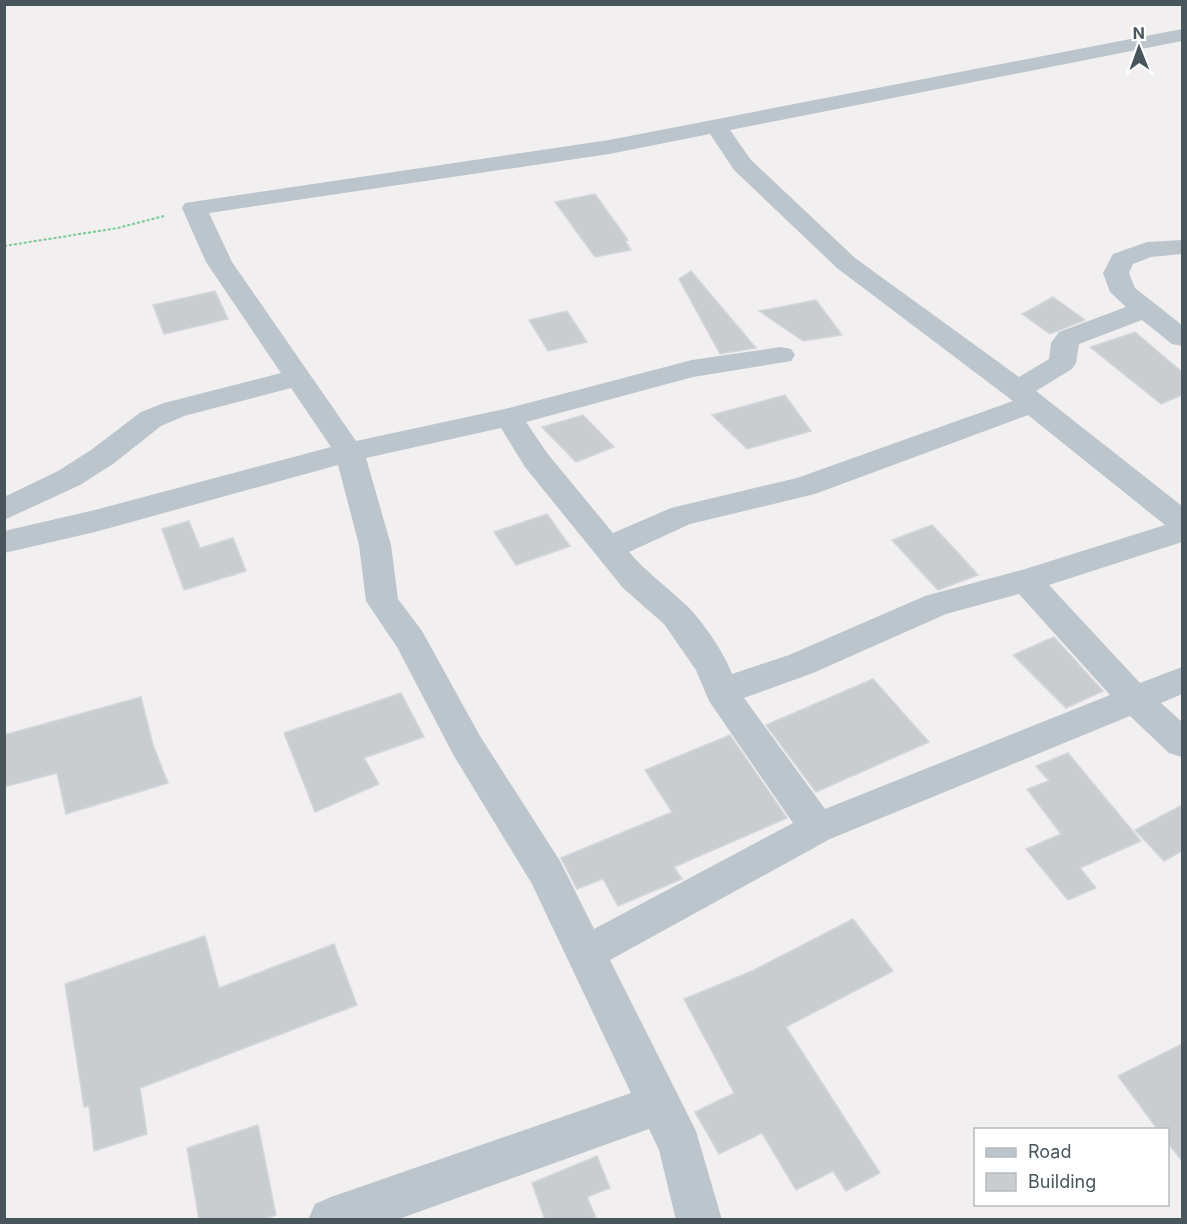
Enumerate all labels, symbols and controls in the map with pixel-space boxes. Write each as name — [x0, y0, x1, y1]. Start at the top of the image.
north arrow — [1109, 18, 1169, 78]
text: N — [1132, 23, 1145, 43]
legend — [974, 1128, 1169, 1206]
text: Road — [1028, 1141, 1071, 1162]
text: Building — [1028, 1171, 1096, 1192]

